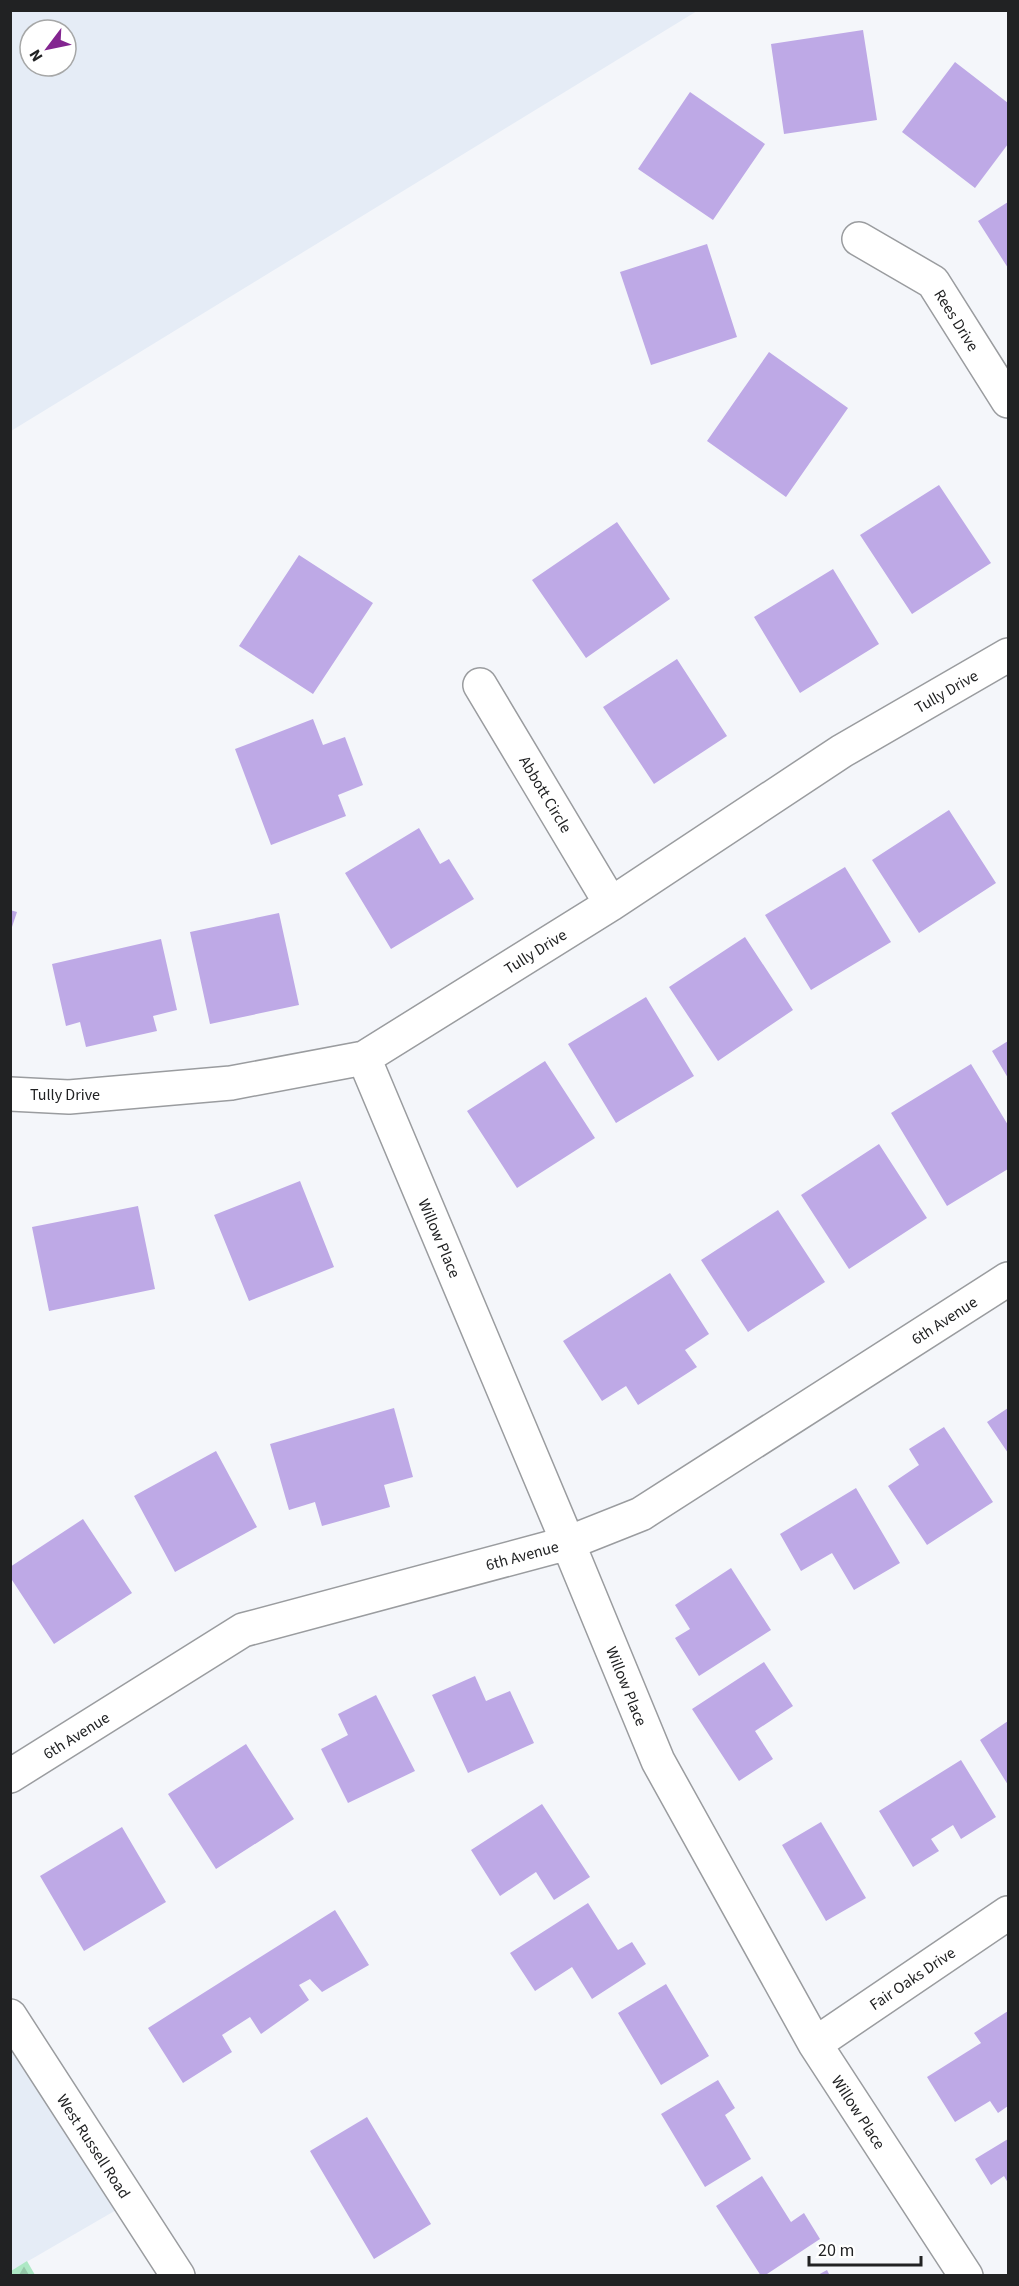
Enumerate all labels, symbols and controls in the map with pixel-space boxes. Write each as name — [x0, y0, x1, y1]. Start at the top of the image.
north arrow — [18, 18, 78, 78]
text: N — [24, 45, 48, 66]
street label: Rees Drive — [928, 285, 984, 356]
street label: Tully Drive — [911, 665, 982, 719]
street label: Abbott Circle — [513, 752, 577, 837]
street label: Tully Drive — [500, 924, 571, 980]
street label: Tully Drive — [30, 1084, 100, 1106]
street label: Willow Place — [413, 1195, 466, 1281]
street label: 6th Avenue — [907, 1291, 982, 1350]
street label: 6th Avenue — [483, 1536, 561, 1576]
street label: Willow Place — [600, 1643, 652, 1730]
street label: 6th Avenue — [39, 1707, 114, 1765]
street label: Fair Oaks Drive — [865, 1942, 960, 2016]
street label: Willow Place — [826, 2071, 890, 2154]
street label: West Russell Road — [51, 2090, 135, 2203]
scale bar — [809, 2229, 922, 2267]
text: 20 m — [818, 2238, 854, 2263]

